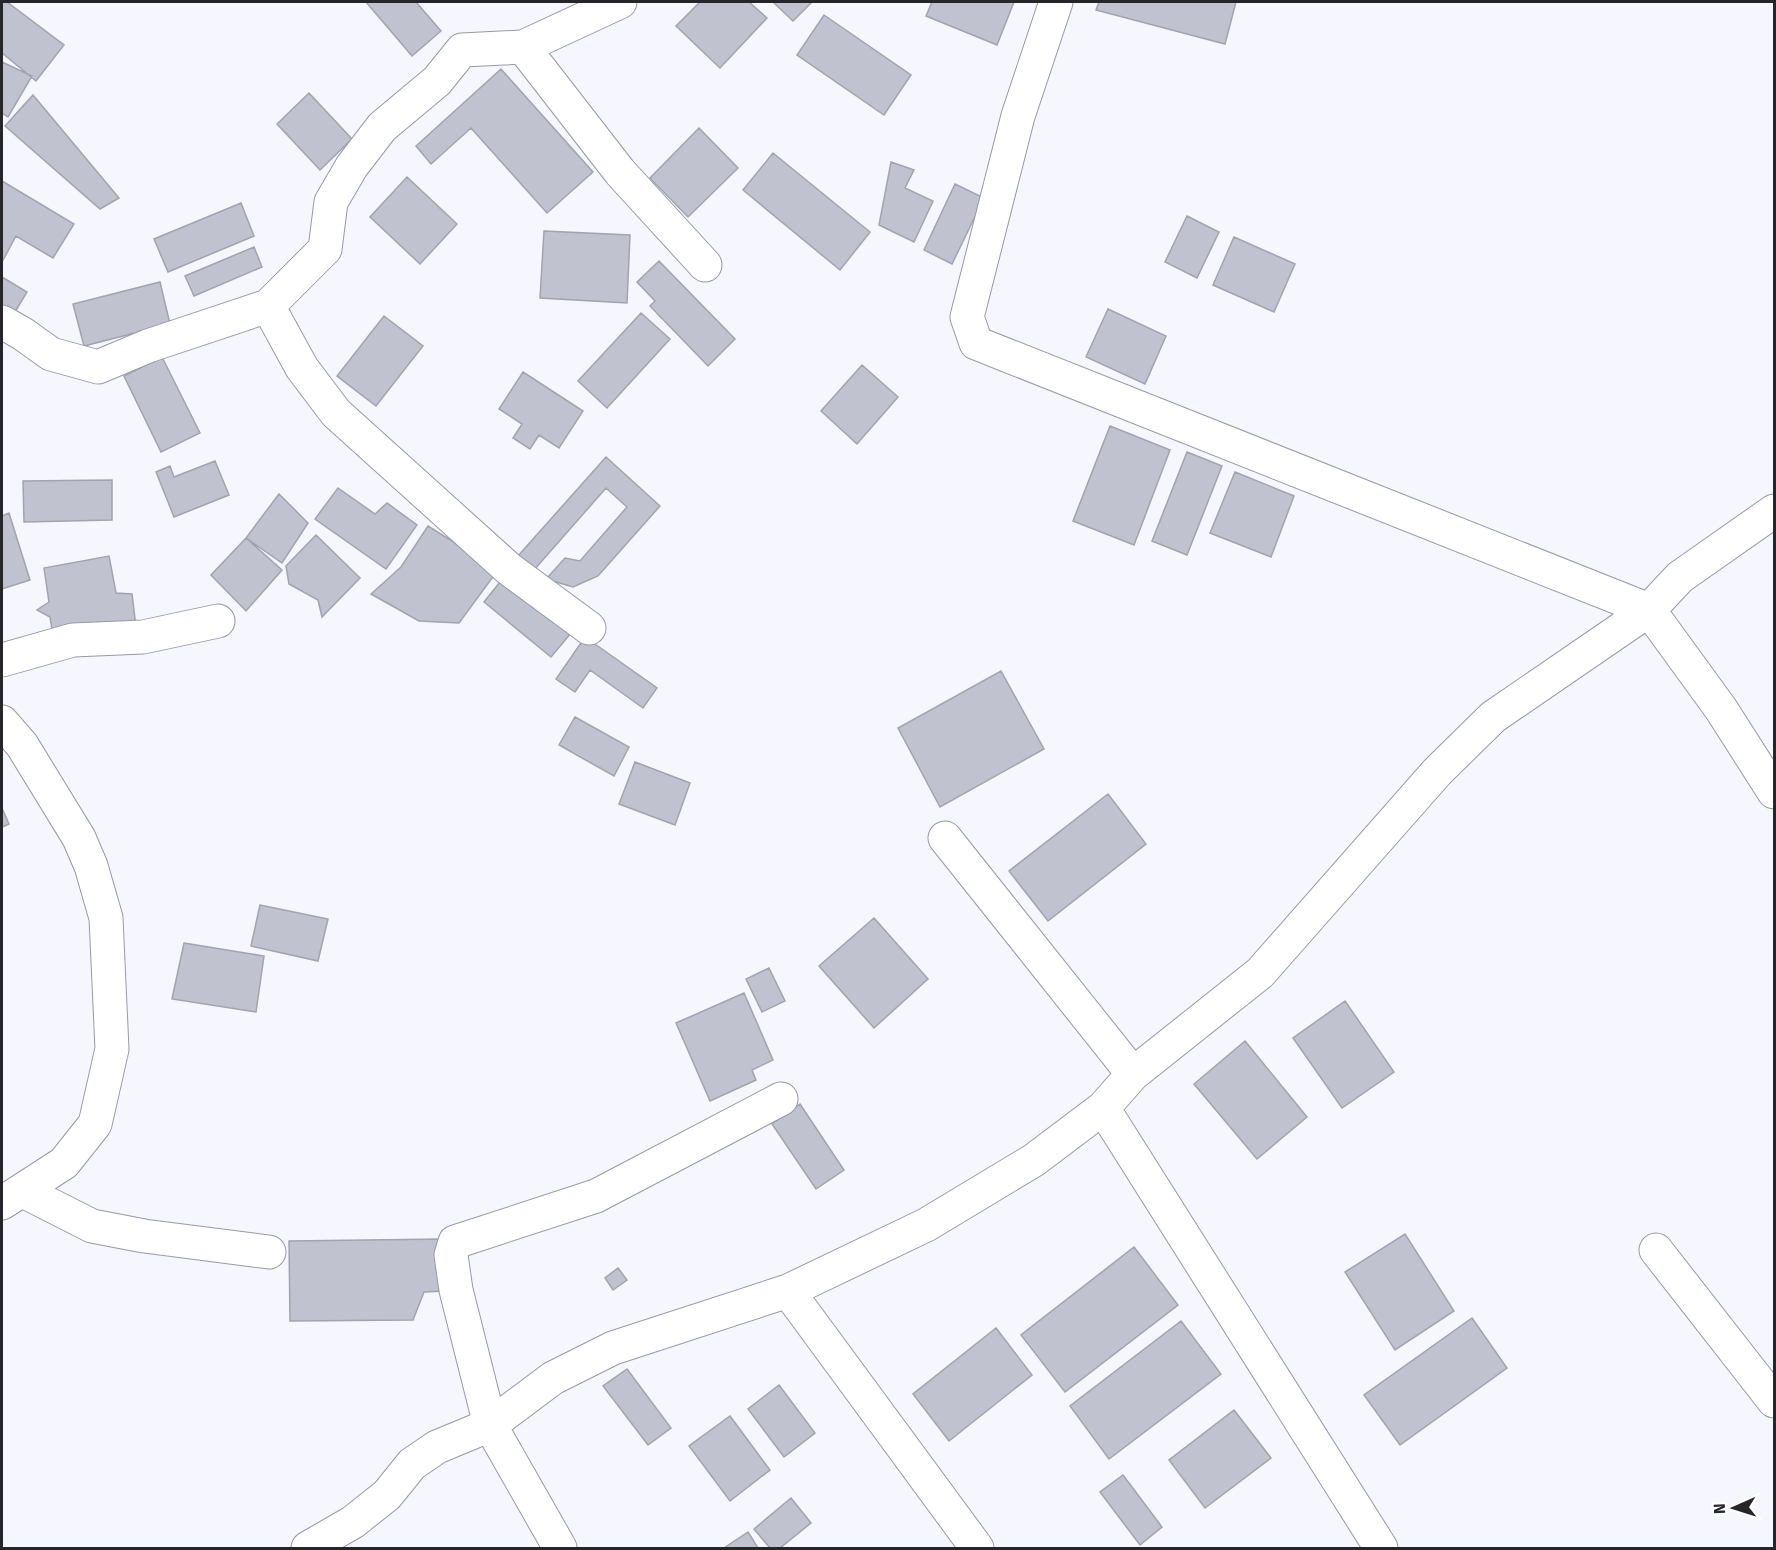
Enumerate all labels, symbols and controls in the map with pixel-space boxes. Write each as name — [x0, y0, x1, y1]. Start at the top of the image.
north arrow — [1704, 1478, 1764, 1538]
text: N — [1710, 1503, 1729, 1515]

